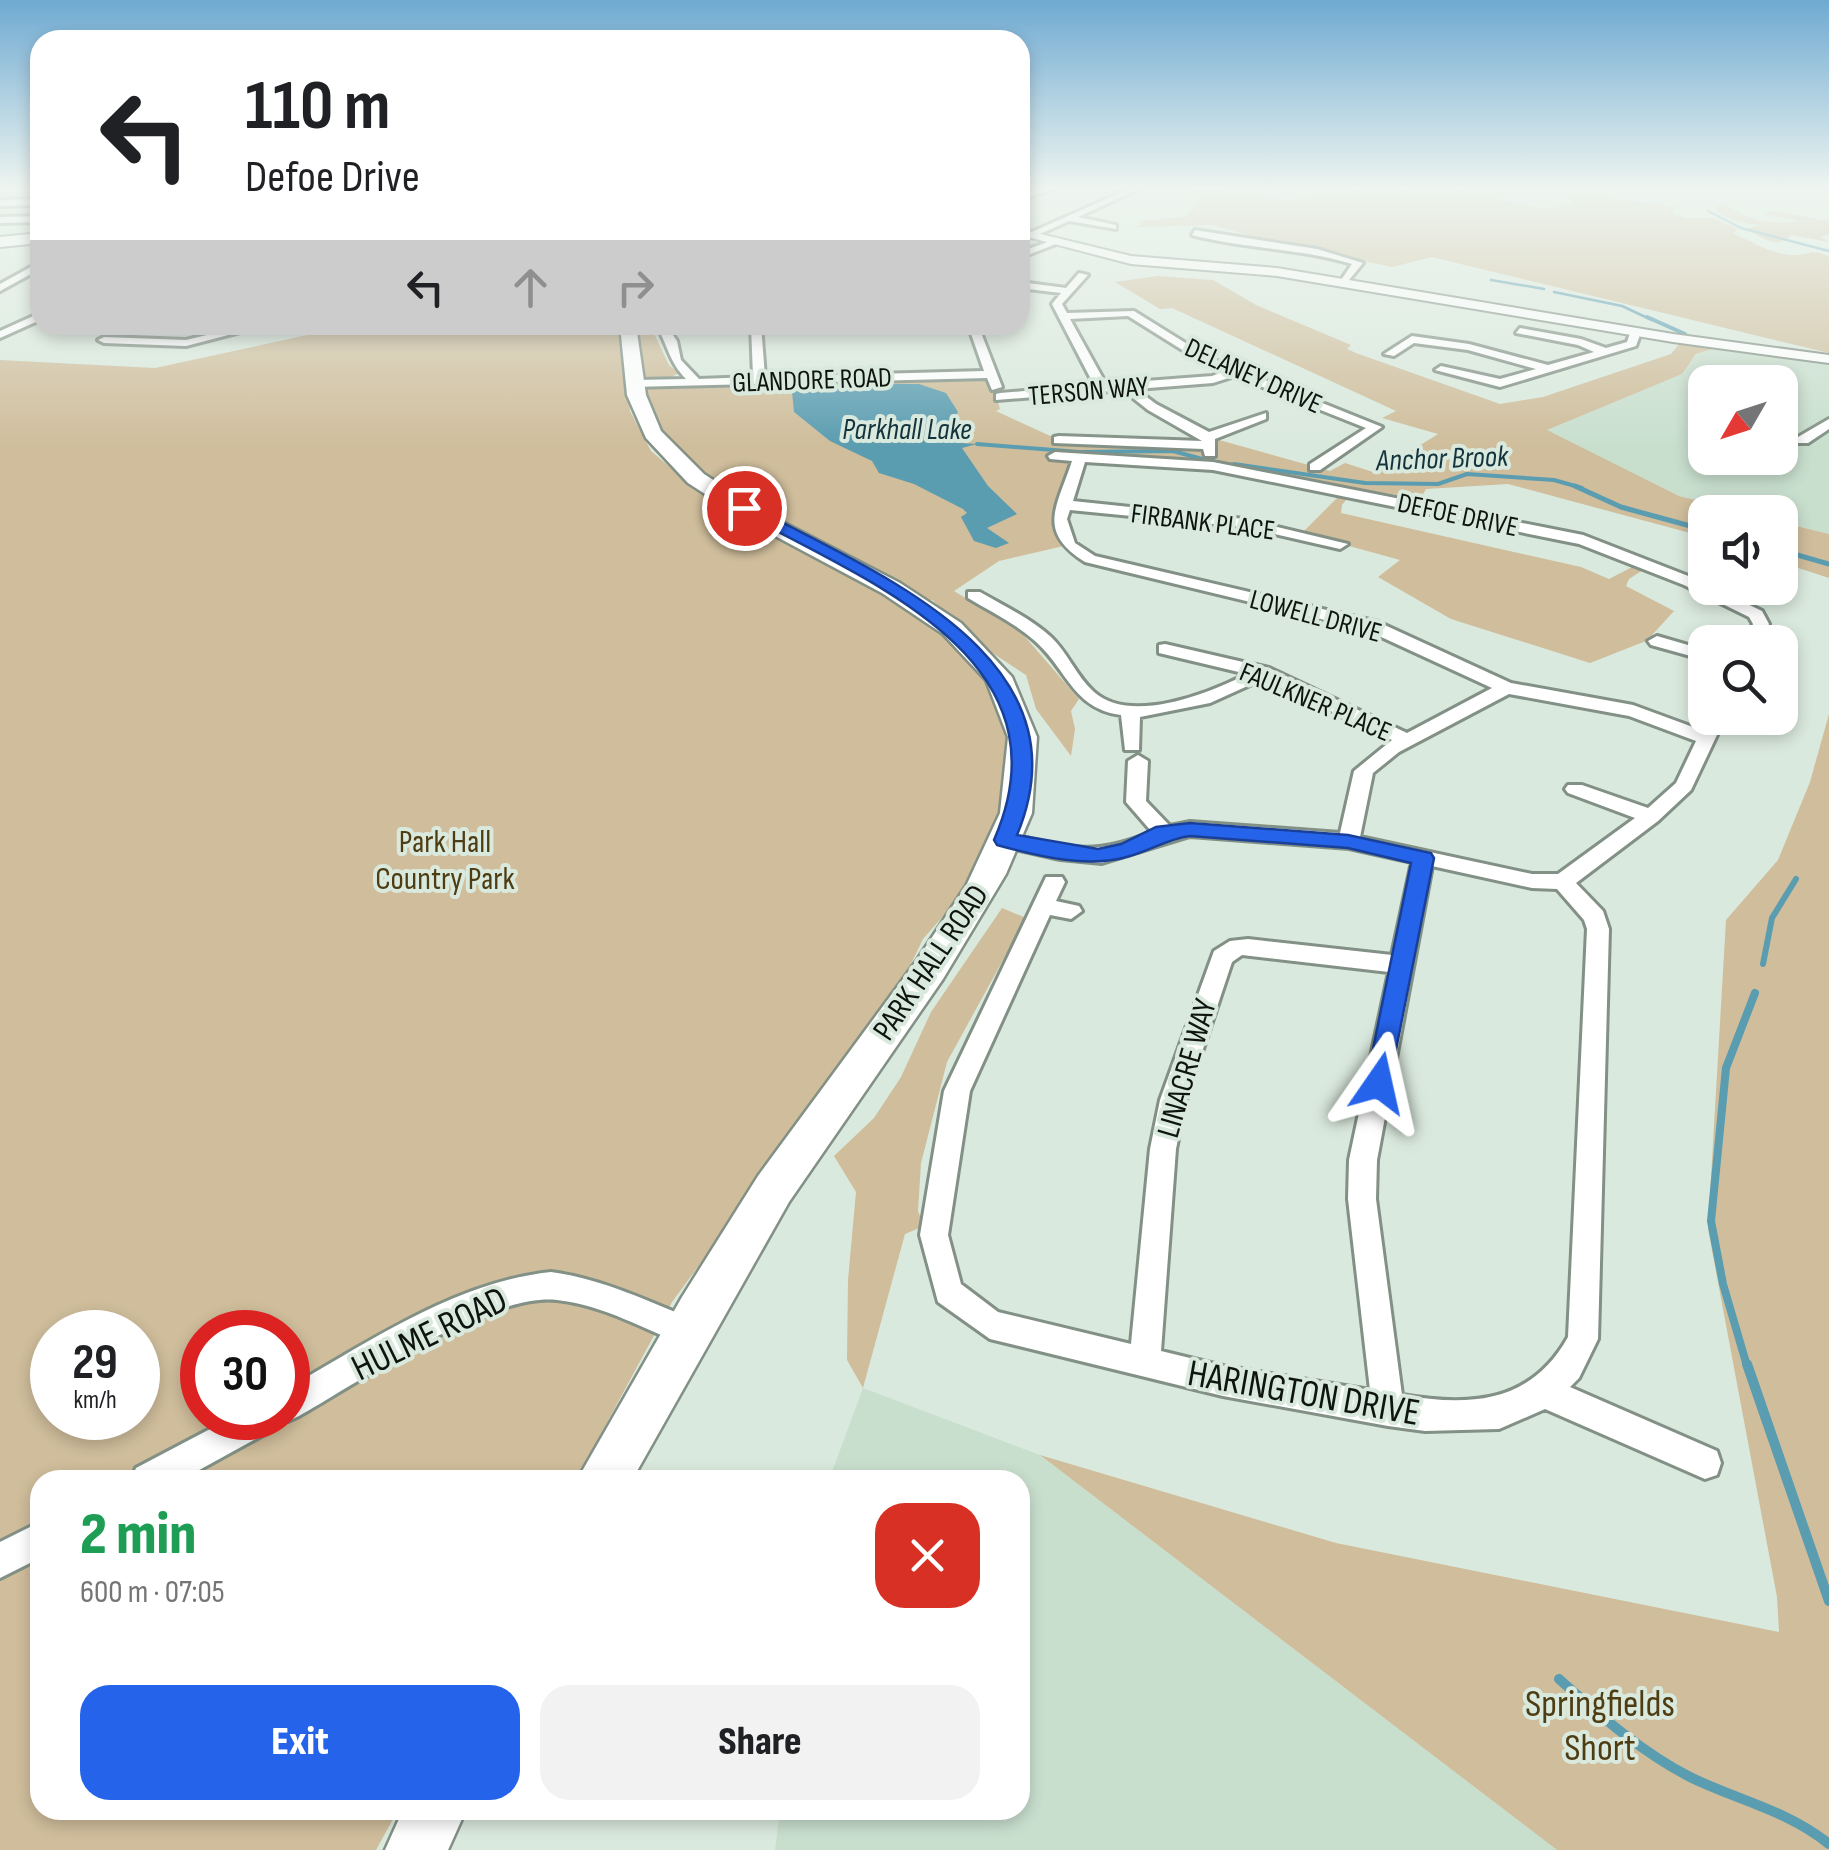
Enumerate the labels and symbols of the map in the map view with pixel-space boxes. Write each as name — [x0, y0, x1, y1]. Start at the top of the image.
street label: DELANEY DRIVE — [1180, 332, 1327, 421]
street label: GLANDORE ROAD — [732, 361, 892, 400]
north arrow — [1688, 365, 1798, 475]
street label: TERSON WAY — [1027, 370, 1150, 413]
water label: Parkhall Lake — [842, 412, 972, 448]
water label: Anchor Brook — [1374, 439, 1509, 479]
pin — [702, 466, 787, 551]
street label: DEFOE DRIVE — [1394, 487, 1521, 544]
street label: FIRBANK PLACE — [1129, 497, 1277, 548]
street label: LOWELL DRIVE — [1246, 583, 1385, 650]
street label: FAULKNER PLACE — [1235, 656, 1396, 749]
park label: Park Hall Country Park — [375, 823, 515, 899]
street label: PARK HALL ROAD — [865, 878, 998, 1048]
street label: LINACRE WAY — [1149, 994, 1226, 1142]
position arrow — [1327, 1031, 1431, 1135]
street label: HULME ROAD — [345, 1277, 515, 1391]
speed limit sign: 30 — [180, 1310, 310, 1440]
street label: HARINGTON DRIVE — [1184, 1351, 1423, 1436]
park label: Springfields Short — [1525, 1682, 1675, 1771]

